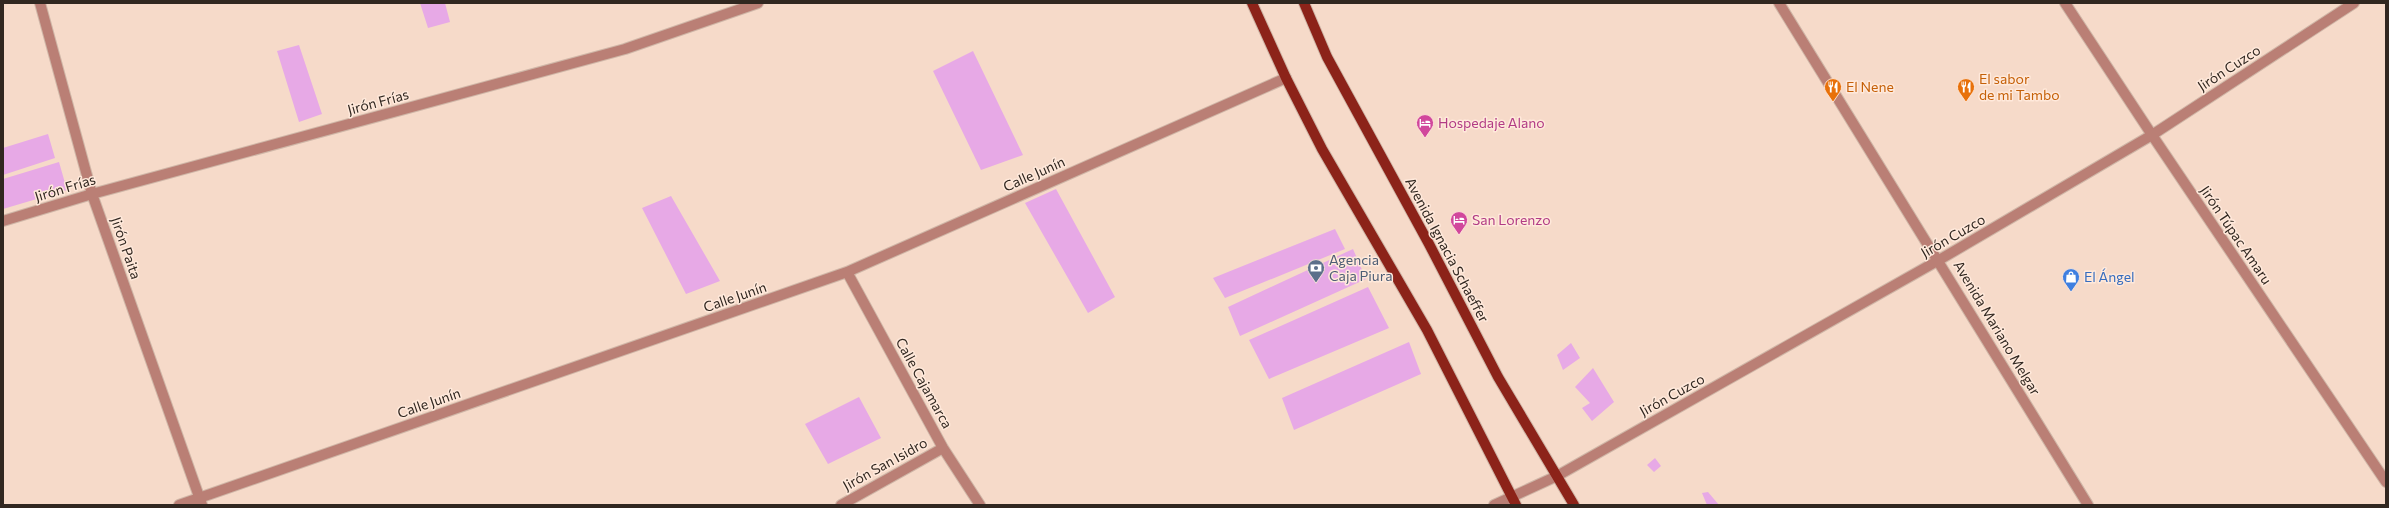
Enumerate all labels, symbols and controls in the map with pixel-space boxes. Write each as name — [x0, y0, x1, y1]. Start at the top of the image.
street label: Jirón Cuzco — [2194, 41, 2263, 94]
place label: El sabor de mi Tambo — [1979, 70, 2060, 103]
restaurant icon: El Nene — [1823, 77, 1843, 102]
restaurant icon: El sabor de mi Tambo — [1956, 77, 1976, 102]
place label: El Nene — [1846, 78, 1894, 95]
street label: Jirón Frías — [345, 85, 410, 118]
hotel icon: Hospedaje Alano — [1415, 113, 1435, 138]
place label: Hospedaje Alano — [1438, 114, 1545, 131]
street label: Calle Junín — [1000, 152, 1067, 195]
street label: Jirón Frías — [32, 170, 97, 205]
street label: Avenida Ignacia Schaeffer — [1402, 174, 1493, 325]
street label: Jirón Túpac Amaru — [2197, 182, 2276, 287]
hotel icon: San Lorenzo — [1449, 210, 1469, 235]
street label: Jirón Cuzco — [1917, 210, 1988, 261]
place label: San Lorenzo — [1472, 211, 1551, 228]
street label: Jirón Paita — [108, 214, 145, 281]
place label: Agencia Caja Piura — [1329, 251, 1392, 284]
street label: Avenida Mariano Melgar — [1950, 257, 2045, 398]
bank icon: Agencia Caja Piura — [1306, 258, 1326, 283]
shop icon: El Ángel — [2061, 267, 2081, 292]
place label: El Ángel — [2084, 268, 2135, 285]
street label: Calle Junín — [701, 278, 769, 315]
street label: Calle Cajamarca — [893, 334, 956, 431]
street label: Jirón Cuzco — [1636, 370, 1707, 419]
street label: Calle Junín — [395, 384, 463, 421]
street label: Jirón San Isidro — [840, 433, 930, 494]

